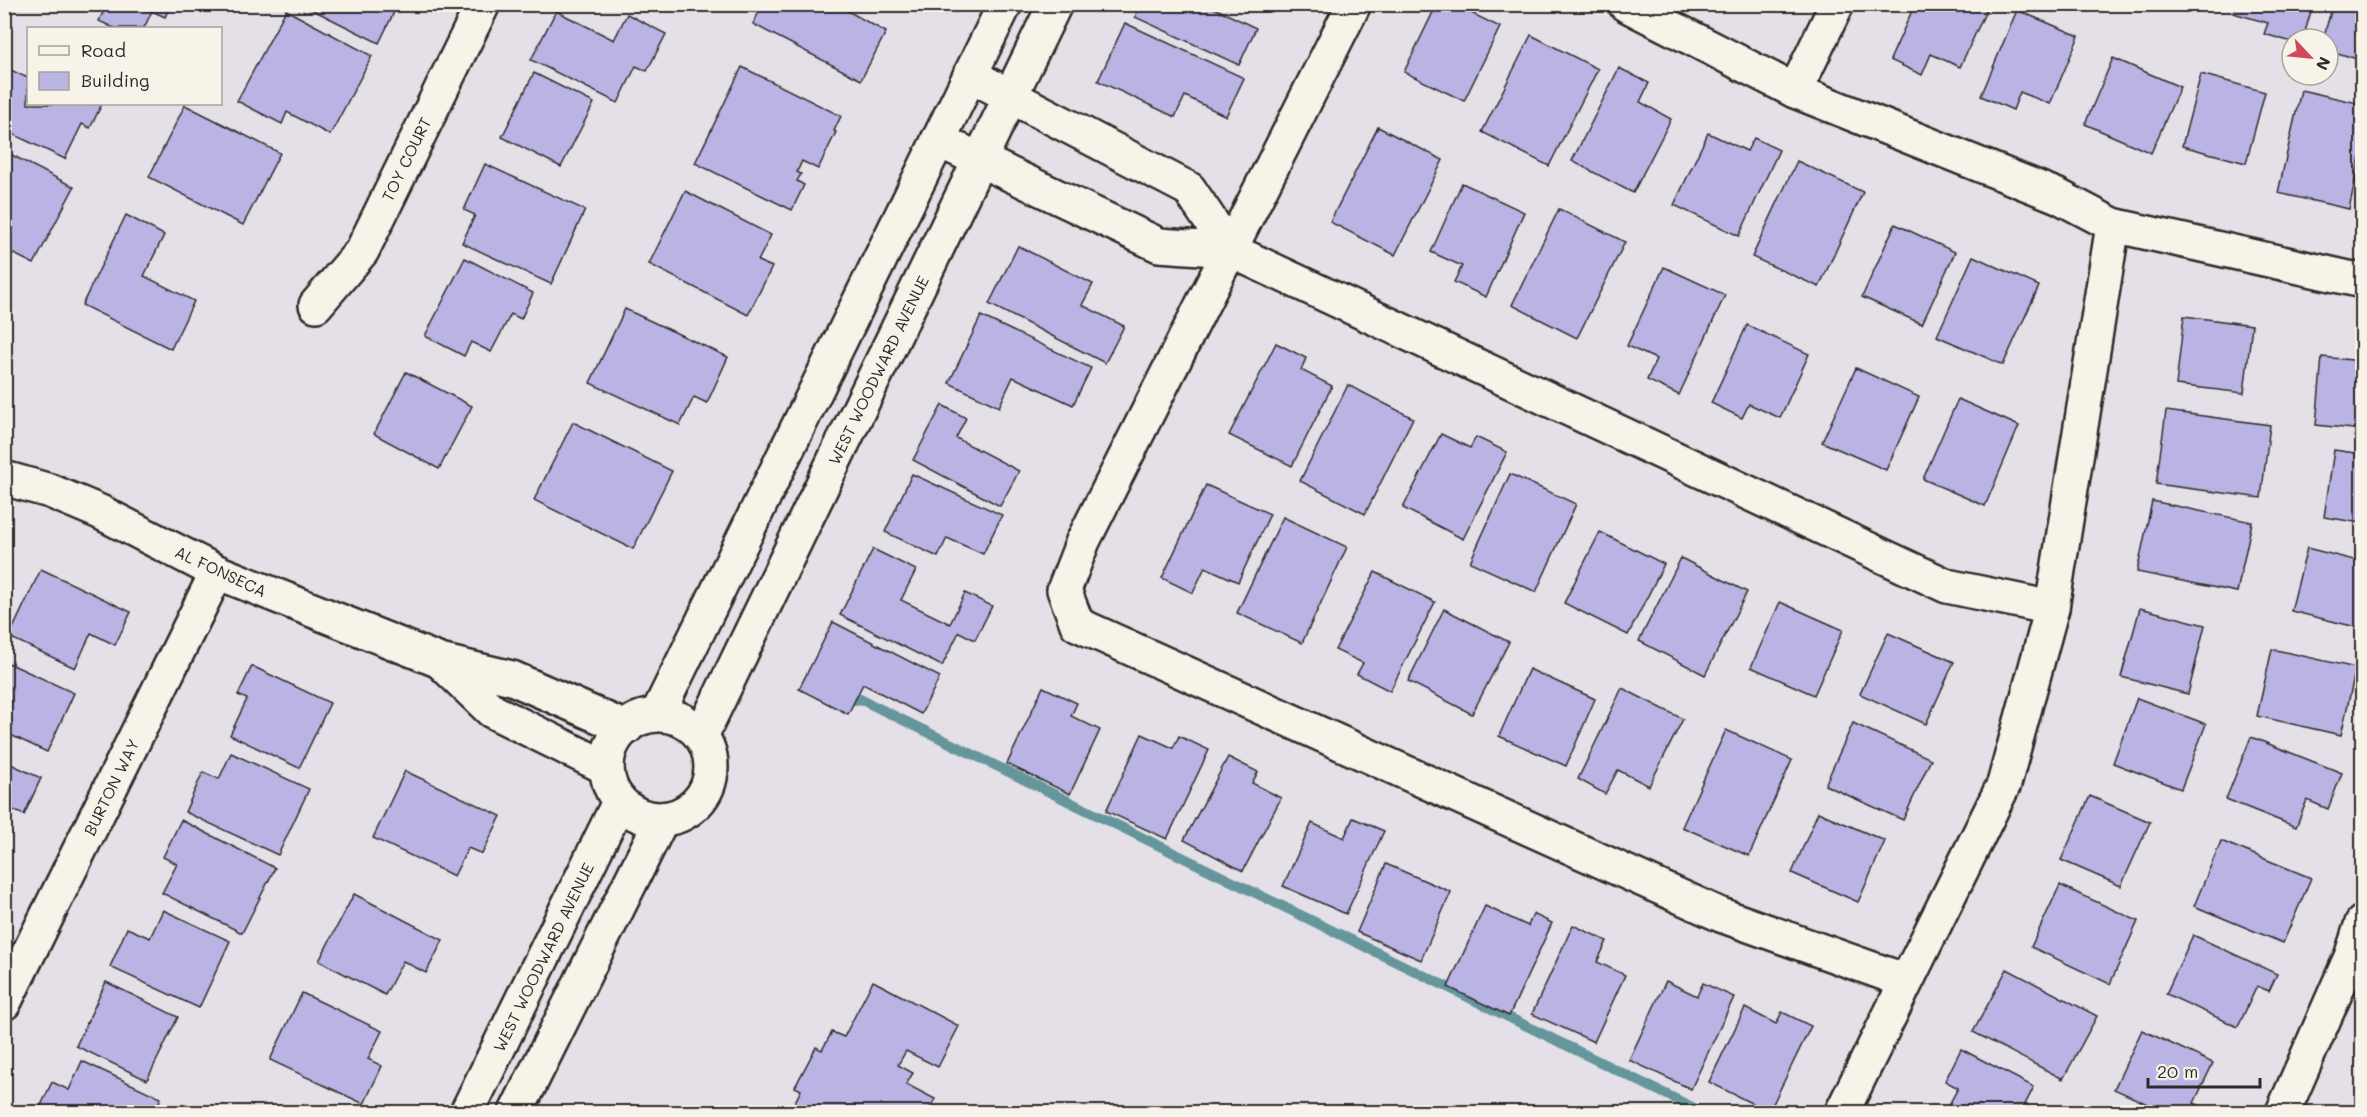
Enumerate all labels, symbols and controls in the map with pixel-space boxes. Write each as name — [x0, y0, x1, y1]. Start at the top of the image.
legend — [27, 27, 222, 105]
north arrow — [2280, 27, 2340, 87]
text: Road — [81, 38, 126, 62]
text: N — [2312, 54, 2336, 74]
text: Building — [81, 68, 149, 92]
street label: TOY COURT — [377, 113, 435, 205]
street label: WEST WOODWARD AVENUE — [823, 272, 933, 468]
street label: AL FONSECA — [172, 541, 270, 601]
street label: BURTON WAY — [79, 735, 143, 839]
street label: WEST WOODWARD AVENUE — [488, 859, 598, 1055]
scale bar — [2148, 1051, 2260, 1089]
text: 20 m — [2157, 1059, 2198, 1083]

